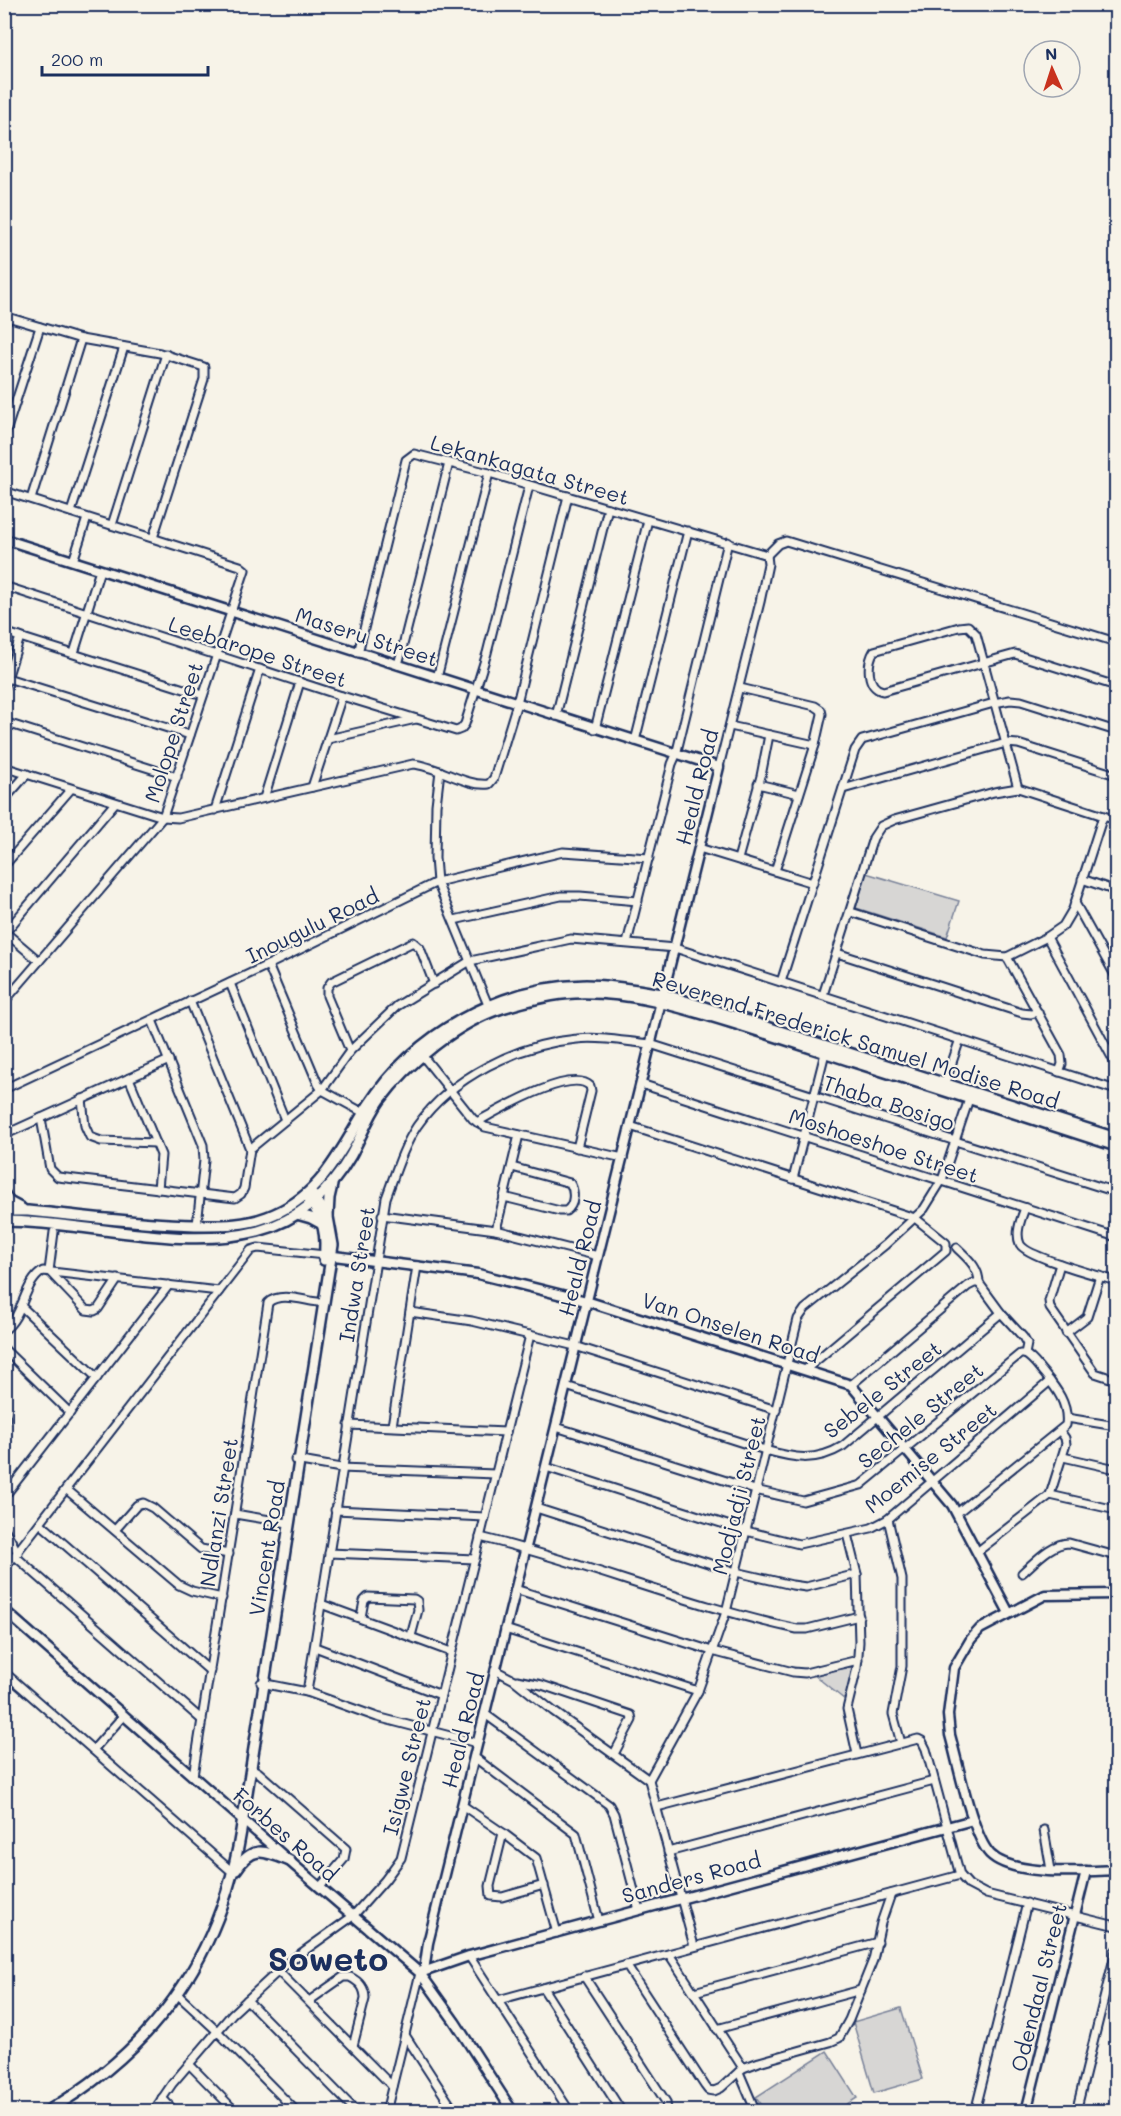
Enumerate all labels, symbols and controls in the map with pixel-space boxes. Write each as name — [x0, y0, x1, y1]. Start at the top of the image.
scale bar — [42, 39, 208, 77]
north arrow — [1022, 39, 1082, 99]
text: N — [1045, 43, 1058, 64]
text: 200 m — [51, 47, 103, 71]
street label: Lekankagata Street — [428, 428, 632, 510]
street label: Maseru Street — [292, 600, 442, 672]
street label: Leebarope Street — [165, 609, 351, 693]
street label: Molope Street — [138, 658, 208, 806]
street label: Heald Road — [669, 726, 723, 848]
street label: Inougulu Road — [241, 881, 383, 969]
street label: Reverend Frederick Samuel Modise Road — [649, 964, 1063, 1114]
street label: Thaba Bosigo — [820, 1068, 958, 1136]
street label: Moshoeshoe Street — [786, 1102, 982, 1188]
street label: Heald Road — [552, 1197, 606, 1319]
street label: Indwa Street — [332, 1204, 380, 1344]
street label: Van Onselen Road — [639, 1286, 823, 1368]
street label: Sebele Street — [817, 1334, 947, 1444]
street label: Sechele Street — [852, 1356, 988, 1474]
street label: Moemise Street — [859, 1395, 1001, 1519]
street label: Modjadji Street — [705, 1413, 771, 1577]
street label: Ndlanzi Street — [193, 1436, 243, 1588]
street label: Vincent Road — [242, 1478, 290, 1618]
street label: Heald Road — [435, 1669, 489, 1791]
street label: Isigwe Street — [376, 1694, 436, 1838]
street label: Forbes Road — [228, 1781, 344, 1887]
street label: Sanders Road — [619, 1846, 763, 1908]
street label: Odendaal Street — [1004, 1900, 1072, 2074]
district label: Soweto — [268, 1936, 388, 1979]

